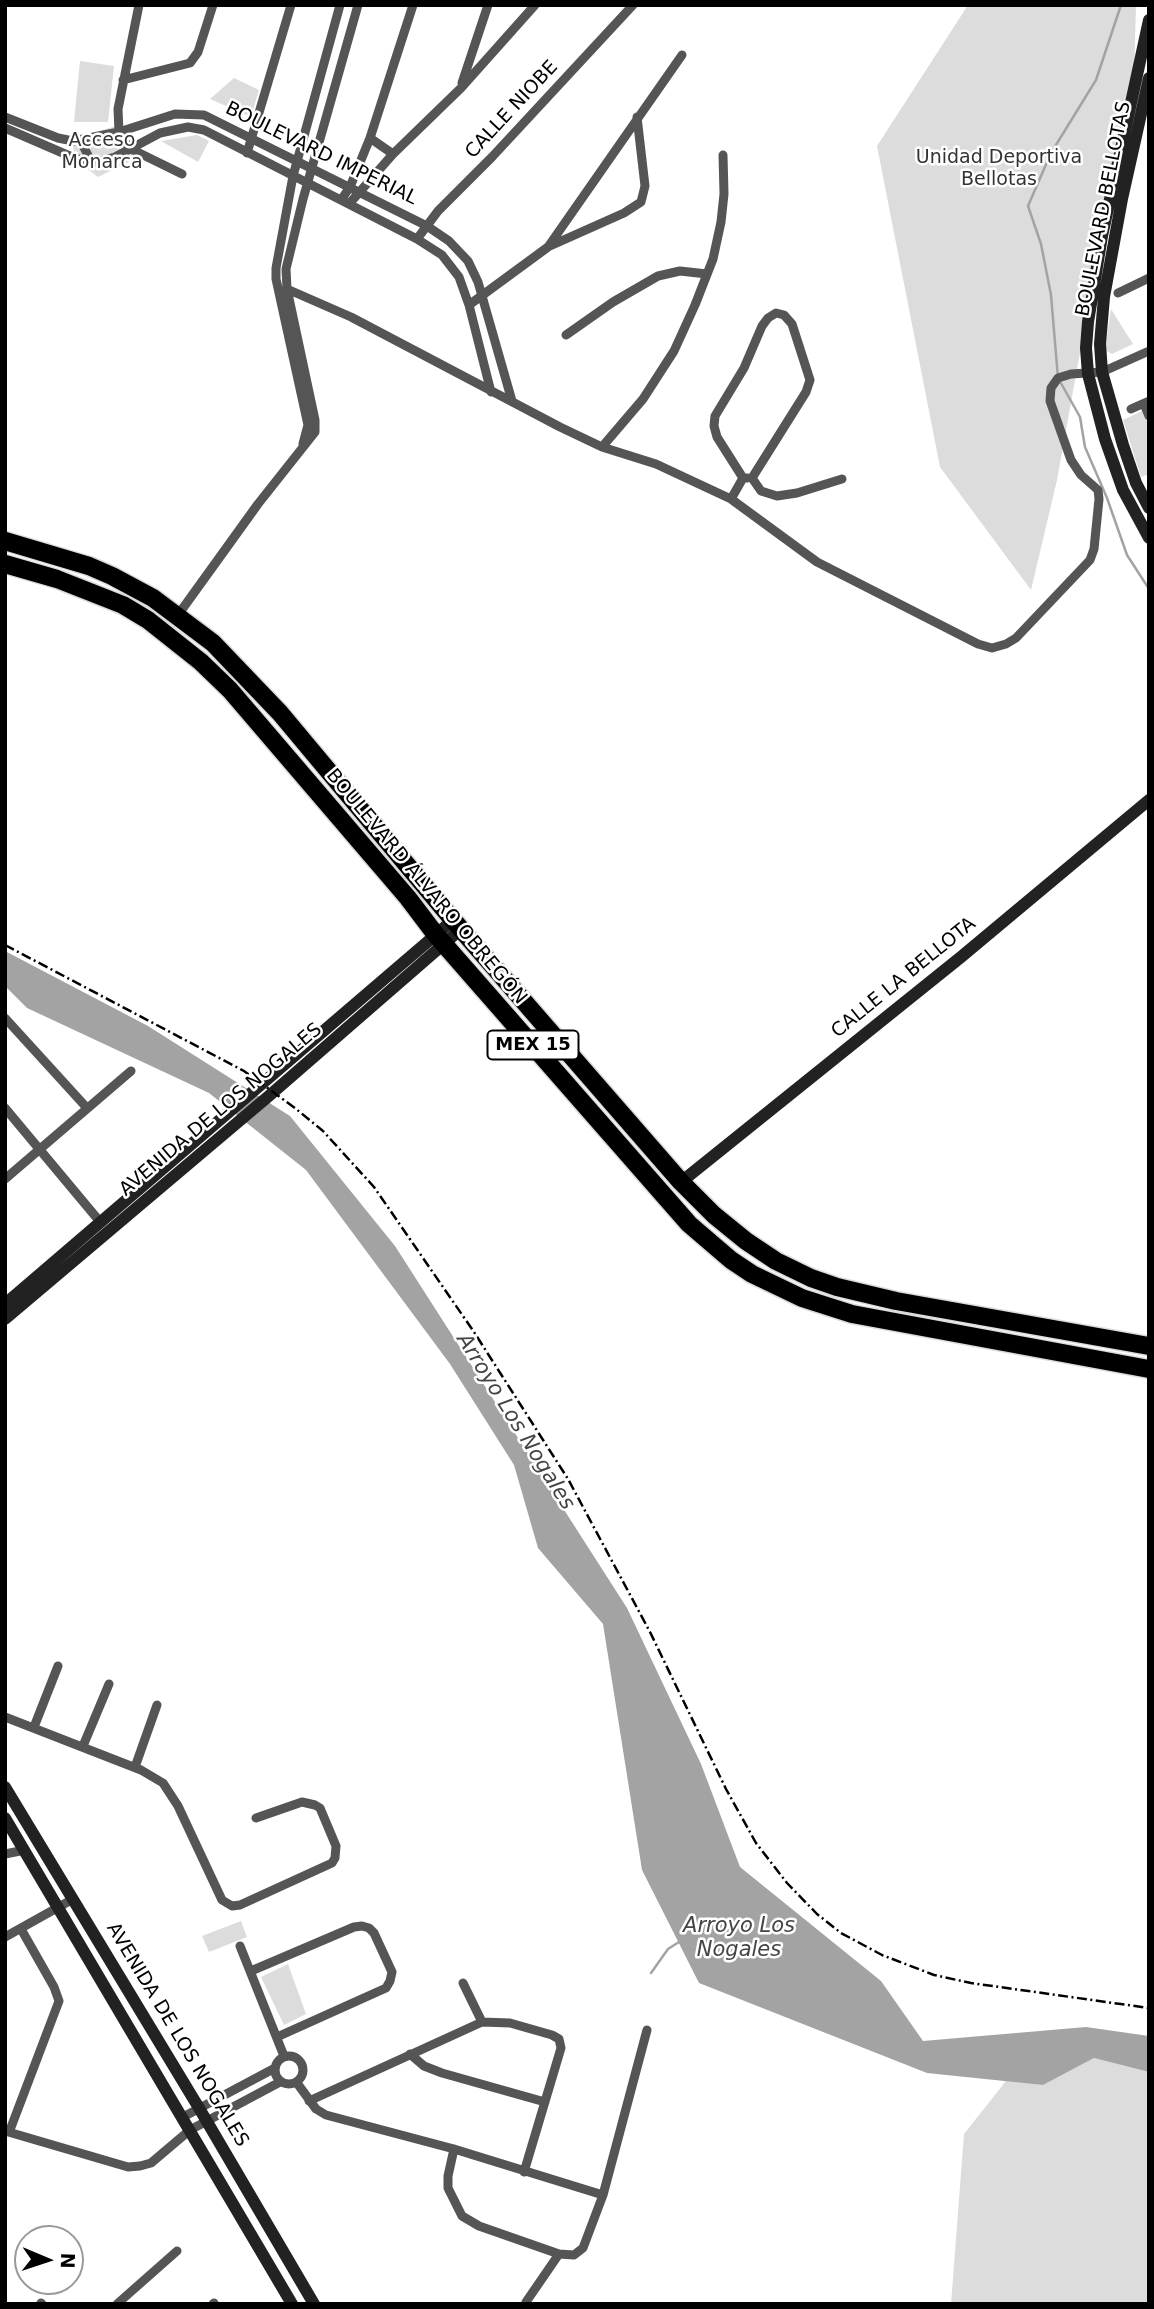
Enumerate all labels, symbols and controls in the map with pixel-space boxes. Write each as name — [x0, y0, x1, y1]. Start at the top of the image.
street label: CALLE NIOBE — [461, 56, 563, 164]
street label: BOULEVARD IMPERIAL — [221, 98, 421, 210]
street label: BOULEVARD BELLOTAS — [1072, 100, 1136, 318]
park label: Acceso Monarca — [61, 130, 143, 174]
park label: Unidad Deportiva Bellotas — [916, 147, 1082, 191]
street label: BOULEVARD ÁLVARO OBREGÓN — [321, 765, 531, 1009]
street label: CALLE LA BELLOTA — [827, 913, 981, 1043]
street label: AVENIDA DE LOS NOGALES — [115, 1019, 327, 1201]
road number: MEX 15 — [488, 1030, 578, 1060]
water label: Arroyo Los Nogales — [451, 1329, 579, 1515]
water label: Arroyo Los Nogales — [683, 1914, 795, 1964]
street label: AVENIDA DE LOS NOGALES — [101, 1919, 253, 2151]
north arrow — [14, 2225, 84, 2295]
text: N — [57, 2252, 79, 2269]

